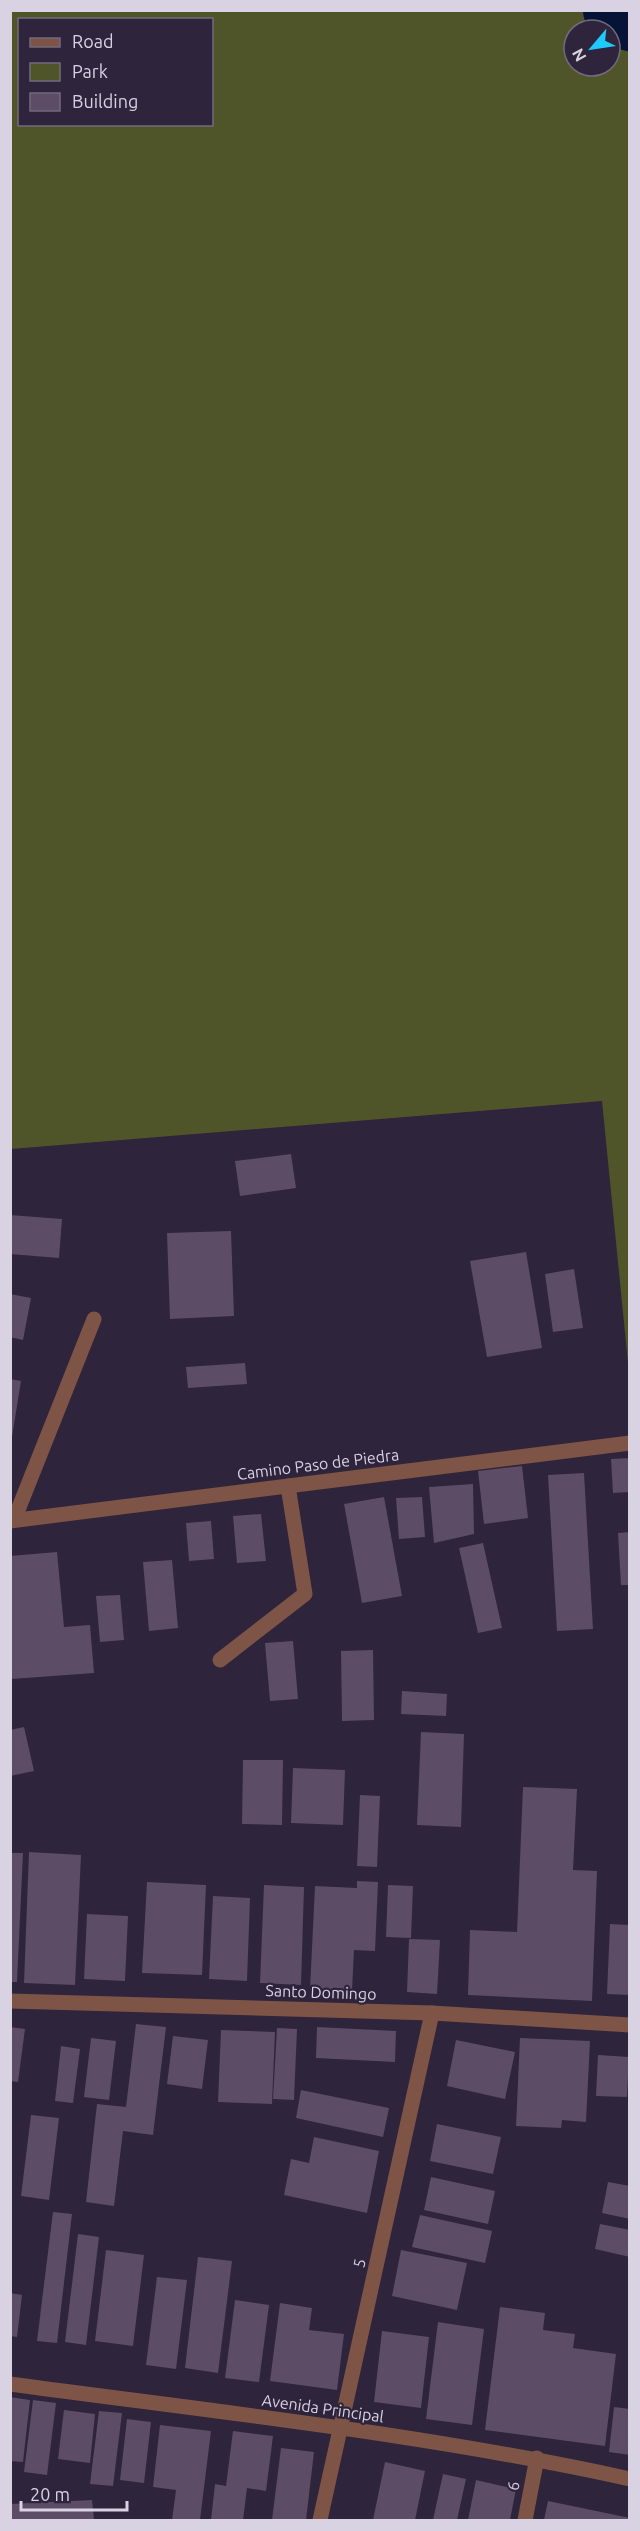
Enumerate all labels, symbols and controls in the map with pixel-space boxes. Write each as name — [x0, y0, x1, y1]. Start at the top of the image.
legend — [18, 18, 213, 126]
north arrow — [562, 18, 622, 78]
text: Road — [72, 31, 114, 51]
text: N — [568, 46, 590, 65]
text: Park — [72, 61, 108, 81]
text: Building — [72, 91, 138, 111]
street label: Camino Paso de Piedra — [236, 1445, 400, 1483]
street label: Santo Domingo — [265, 1981, 377, 2003]
street label: 5 — [349, 2257, 369, 2269]
street label: Avenida Principal — [261, 2391, 385, 2425]
scale bar — [21, 2474, 128, 2512]
street label: 6 — [503, 2480, 523, 2492]
text: 20 m — [30, 2484, 70, 2504]

